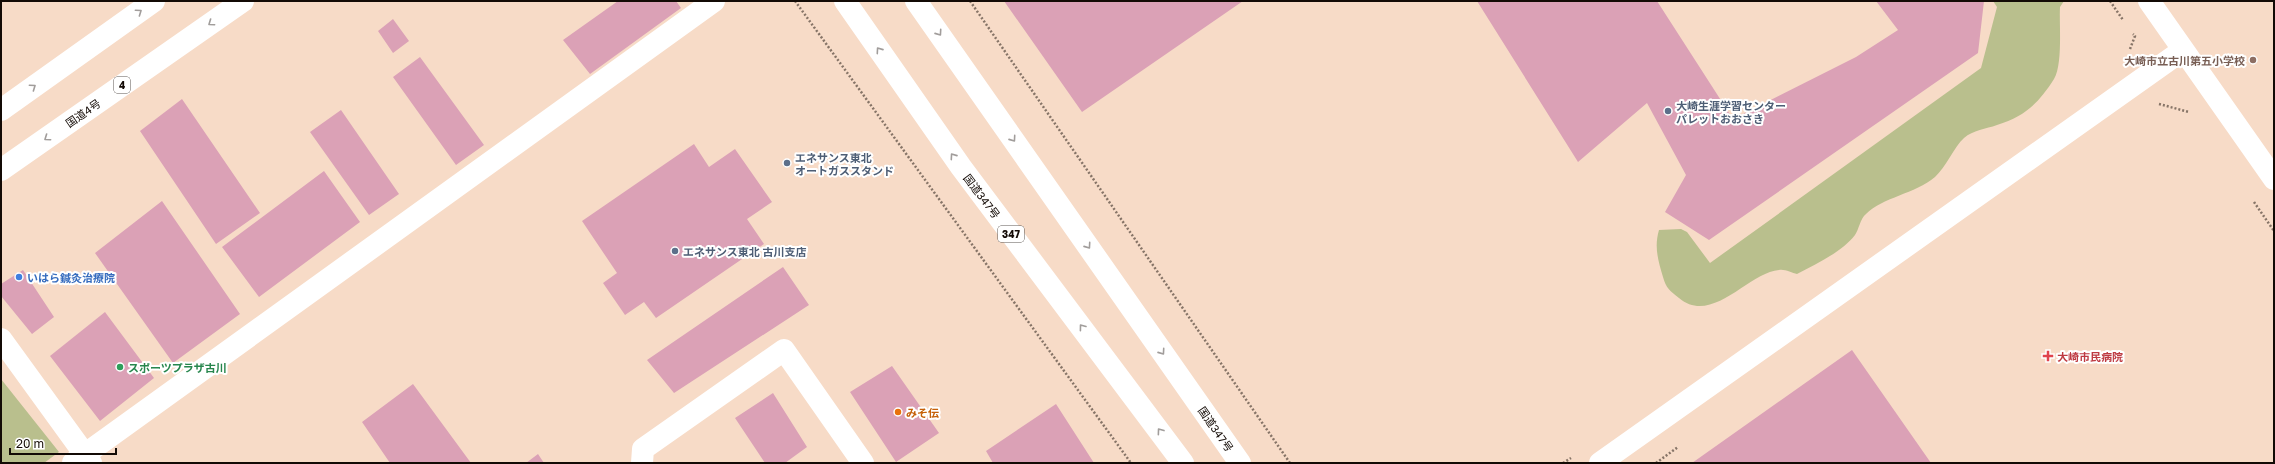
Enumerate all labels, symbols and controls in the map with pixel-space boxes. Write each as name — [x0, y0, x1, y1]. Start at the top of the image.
one-way arrow — [135, 9, 142, 17]
one-way arrow — [208, 18, 215, 26]
one-way arrow — [934, 29, 942, 36]
one-way arrow — [877, 47, 884, 54]
place label: 大崎市立古川第五小学校 — [2124, 54, 2245, 67]
marker: 大崎市立古川第五小学校 — [2248, 55, 2258, 65]
road number: 4 — [114, 77, 130, 93]
one-way arrow — [29, 84, 36, 92]
street label: 国道4号 — [63, 96, 103, 130]
place label: 大崎生涯学習センター パレットおおさき — [1676, 99, 1786, 125]
marker: 大崎生涯学習センター パレットおおさき — [1663, 106, 1673, 116]
one-way arrow — [44, 133, 51, 141]
one-way arrow — [1008, 135, 1015, 142]
place label: エネサンス東北 オートガススタンド — [795, 151, 894, 177]
one-way arrow — [951, 154, 958, 161]
marker: エネサンス東北 オートガススタンド — [782, 158, 792, 168]
street label: 国道347号 — [961, 171, 1003, 221]
road number: 347 — [998, 226, 1024, 242]
one-way arrow — [1083, 242, 1091, 249]
place label: エネサンス東北 古川支店 — [683, 245, 807, 258]
marker: エネサンス東北 古川支店 — [670, 246, 680, 256]
place label: いはら鍼灸治療院 — [27, 271, 115, 284]
marker: いはら鍼灸治療院 — [14, 272, 24, 282]
one-way arrow — [1080, 325, 1087, 332]
one-way arrow — [1157, 348, 1164, 355]
marker: 大崎市民病院 — [2042, 350, 2054, 362]
place label: 大崎市民病院 — [2057, 350, 2123, 363]
place label: スポーツプラザ古川 — [128, 361, 227, 374]
marker: スポーツプラザ古川 — [115, 362, 125, 372]
street label: 国道347号 — [1196, 404, 1236, 454]
place label: みそ伝 — [906, 406, 939, 419]
marker: みそ伝 — [893, 407, 903, 417]
one-way arrow — [1158, 429, 1165, 436]
scale bar — [10, 430, 116, 456]
text: 20 m — [16, 436, 44, 451]

